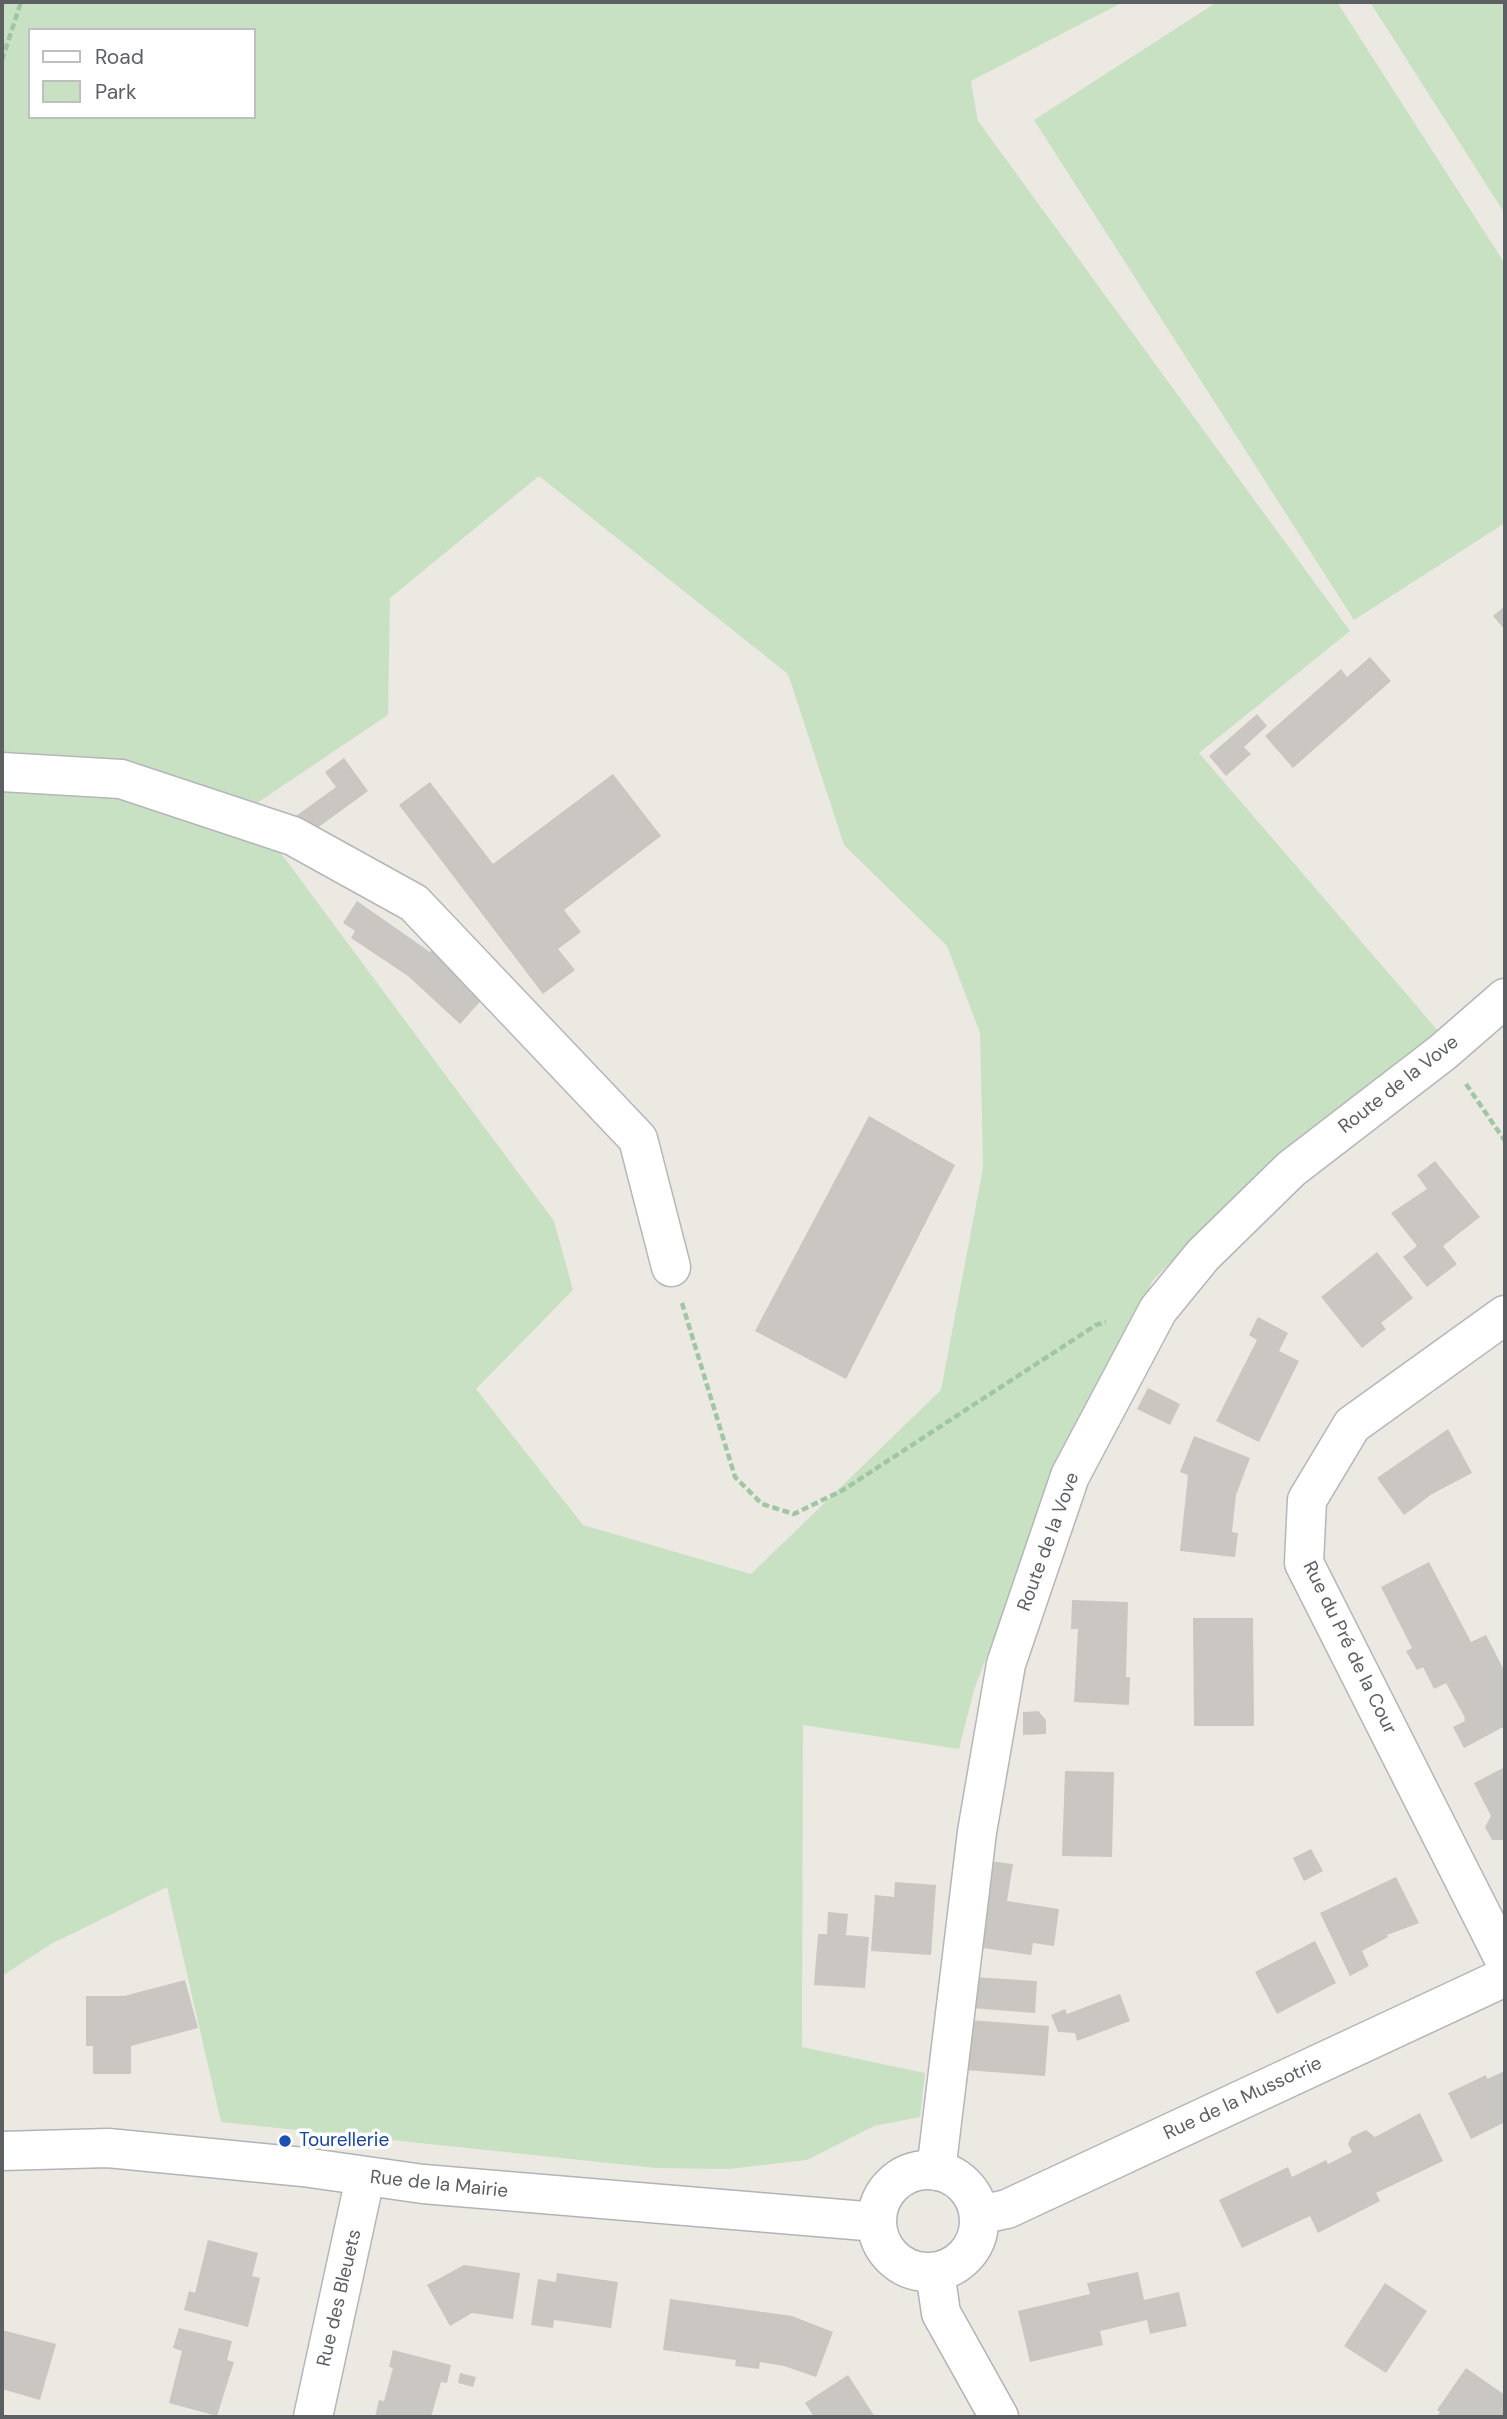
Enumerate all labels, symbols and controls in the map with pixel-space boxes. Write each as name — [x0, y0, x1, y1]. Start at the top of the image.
legend — [28, 28, 256, 119]
text: Road — [95, 43, 144, 71]
text: Park — [95, 78, 136, 106]
street label: Route de la Vove — [1335, 1031, 1463, 1139]
street label: Route de la Vove — [1013, 1470, 1085, 1614]
street label: Rue du Pré de la Cour — [1297, 1558, 1401, 1738]
street label: Rue de la Mussotrie — [1160, 2052, 1326, 2146]
place label: Tourellerie — [299, 2130, 389, 2152]
marker: Tourellerie — [277, 2133, 293, 2149]
street label: Rue de la Mairie — [369, 2166, 509, 2204]
street label: Rue des Bleuets — [313, 2227, 367, 2369]

